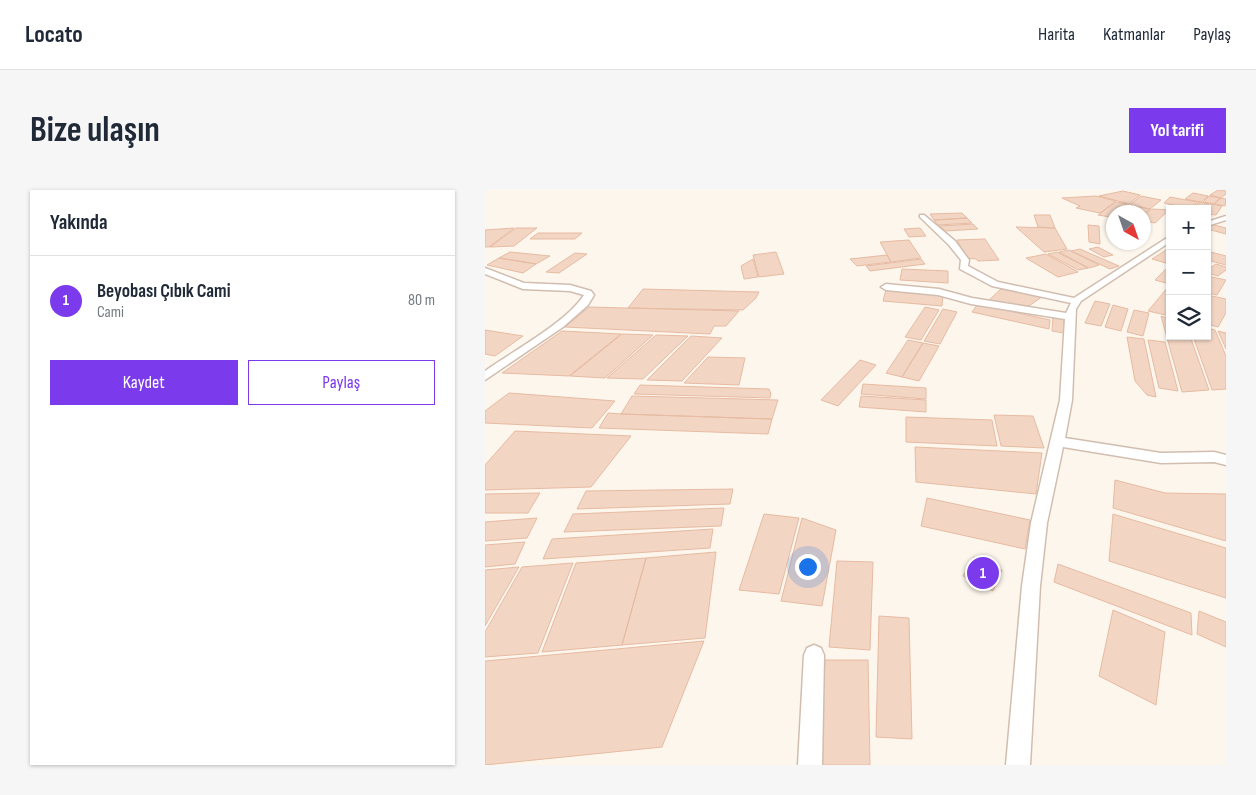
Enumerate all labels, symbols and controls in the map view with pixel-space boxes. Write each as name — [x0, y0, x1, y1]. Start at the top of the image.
text: Locato — [25, 20, 83, 49]
text: Harita — [1038, 24, 1075, 45]
text: Katmanlar — [1103, 24, 1165, 45]
text: Paylaş — [1193, 24, 1231, 45]
button: Yol tarifi — [1129, 108, 1226, 153]
text: Bize ulaşın — [30, 109, 160, 152]
north arrow — [1106, 205, 1151, 250]
map controls — [1166, 205, 1211, 340]
button: + — [1166, 205, 1211, 250]
text: Yakında — [50, 210, 107, 235]
button: − — [1166, 250, 1211, 295]
text: Beyobası Çıbık Cami — [97, 280, 231, 303]
text: 1 — [63, 291, 69, 310]
text: 80 m — [408, 291, 435, 310]
button: layers — [1166, 295, 1211, 340]
text: Cami — [97, 303, 124, 322]
button: Kaydet — [50, 360, 238, 405]
button: Paylaş — [248, 360, 435, 405]
your location — [795, 554, 821, 580]
pin: 1 — [967, 554, 999, 592]

